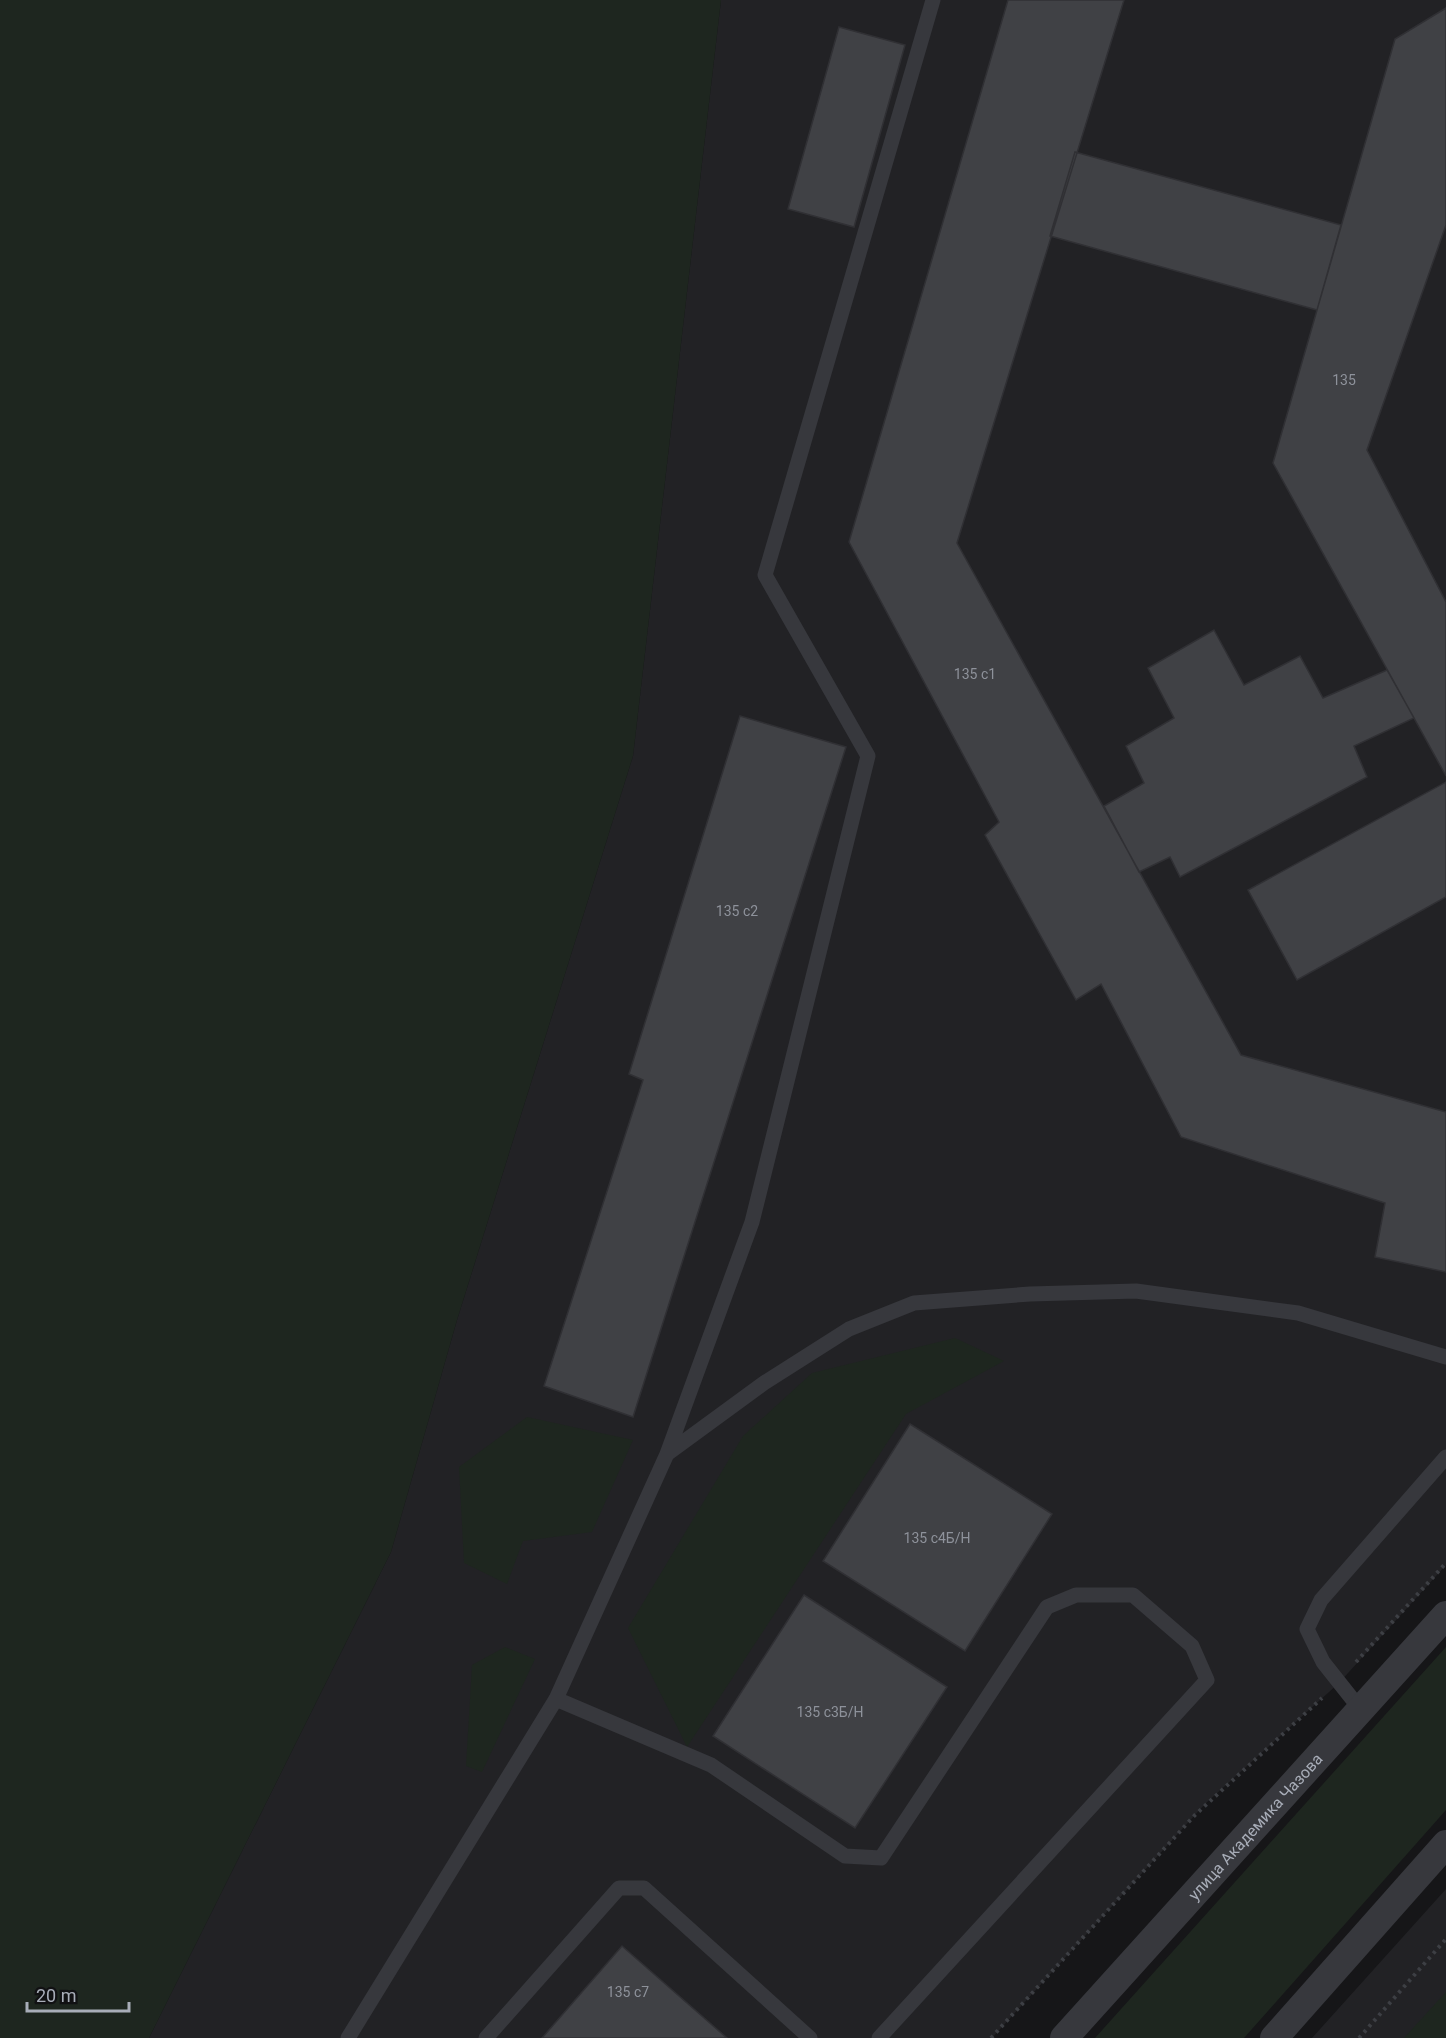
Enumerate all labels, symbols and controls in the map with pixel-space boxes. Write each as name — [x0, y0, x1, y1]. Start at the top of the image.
house number: 135 — [1332, 372, 1356, 388]
house number: 135 с1 — [954, 666, 996, 682]
house number: 135 с2 — [716, 903, 758, 919]
house number: 135 с4Б/Н — [904, 1530, 970, 1546]
house number: 135 с3Б/Н — [797, 1704, 863, 1720]
street label: улица Академика Чазова — [1184, 1750, 1326, 1904]
scale bar — [27, 1975, 129, 2013]
house number: 135 с7 — [607, 1984, 649, 2000]
text: 20 m — [36, 1985, 76, 2006]

